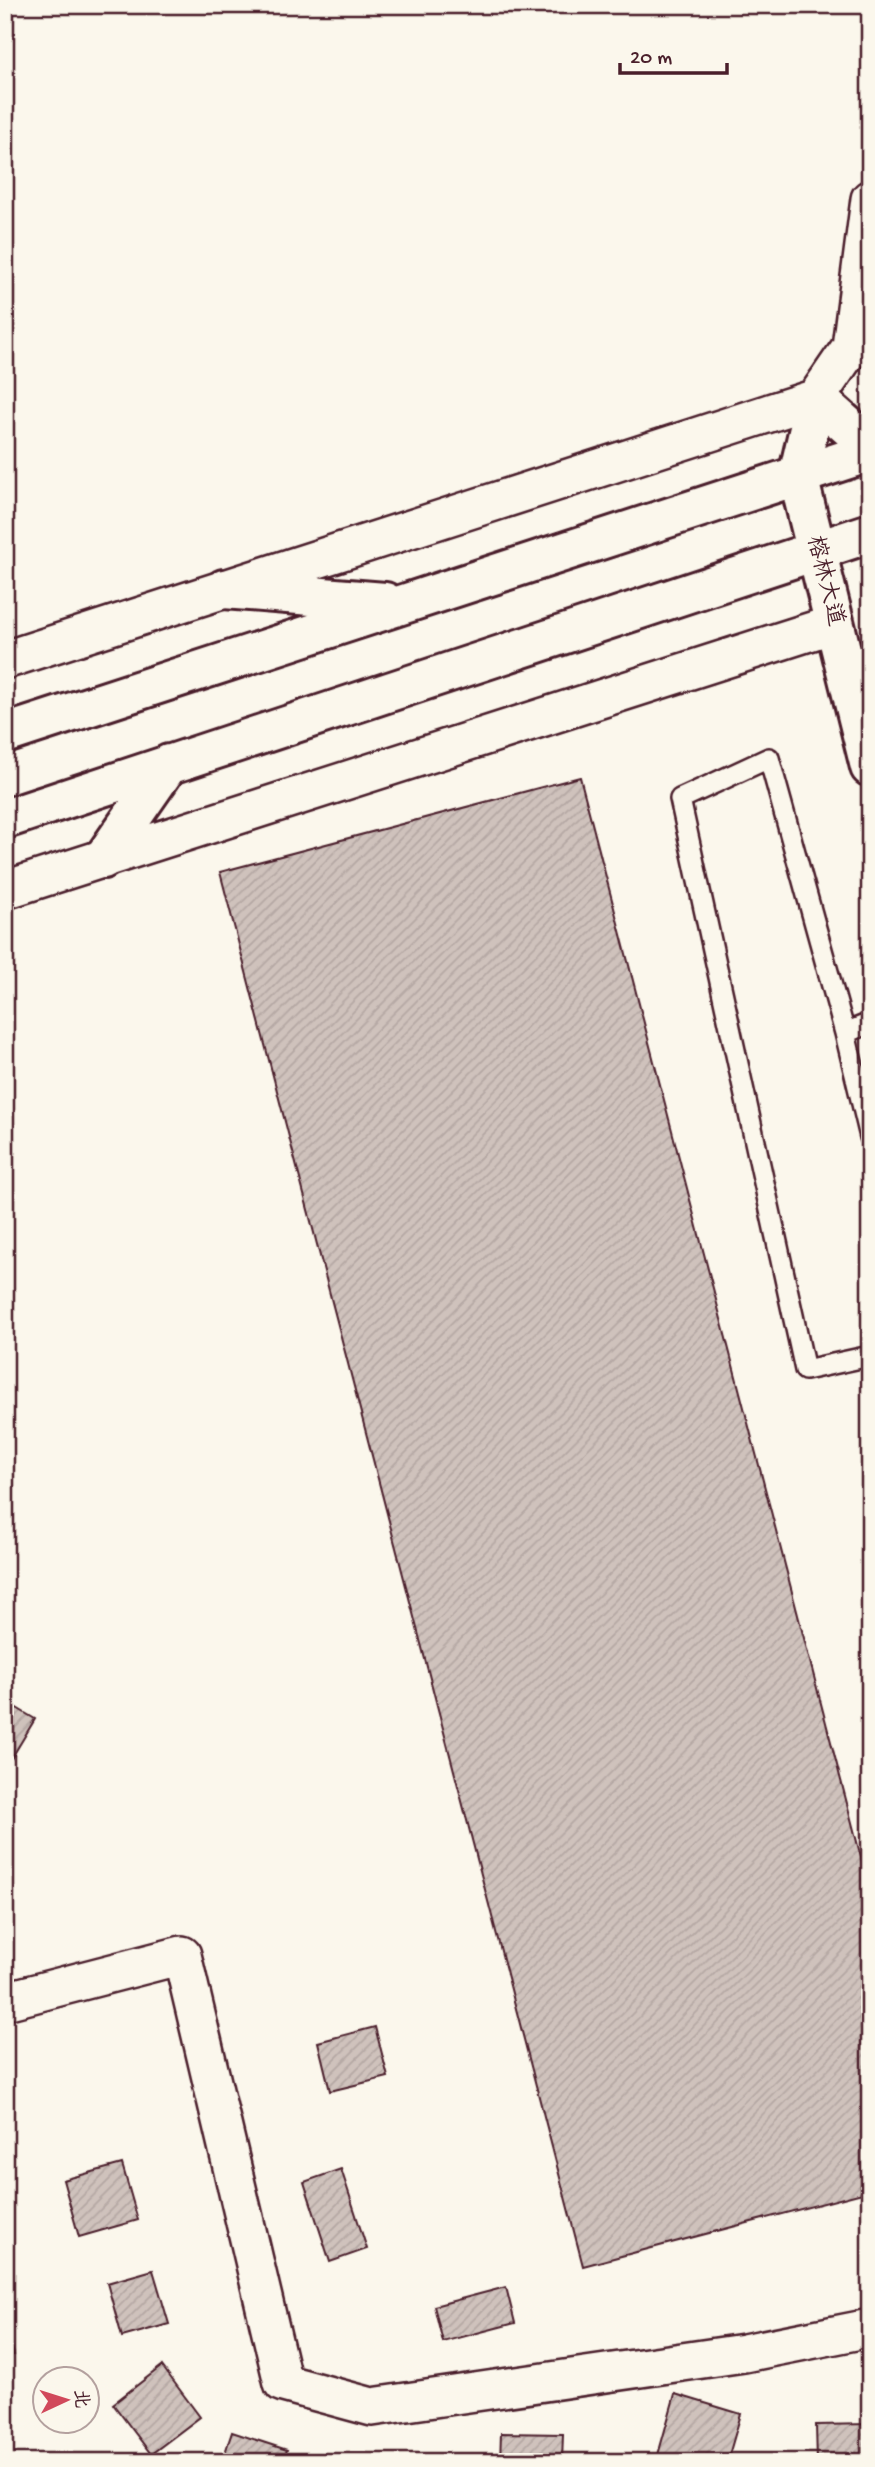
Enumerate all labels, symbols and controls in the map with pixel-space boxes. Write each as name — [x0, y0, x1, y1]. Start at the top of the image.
scale bar — [620, 32, 726, 76]
text: 20 m — [630, 47, 672, 72]
street label: 榕林大道 — [800, 533, 849, 629]
north arrow — [32, 2366, 102, 2436]
text: 北 — [67, 2389, 92, 2409]

